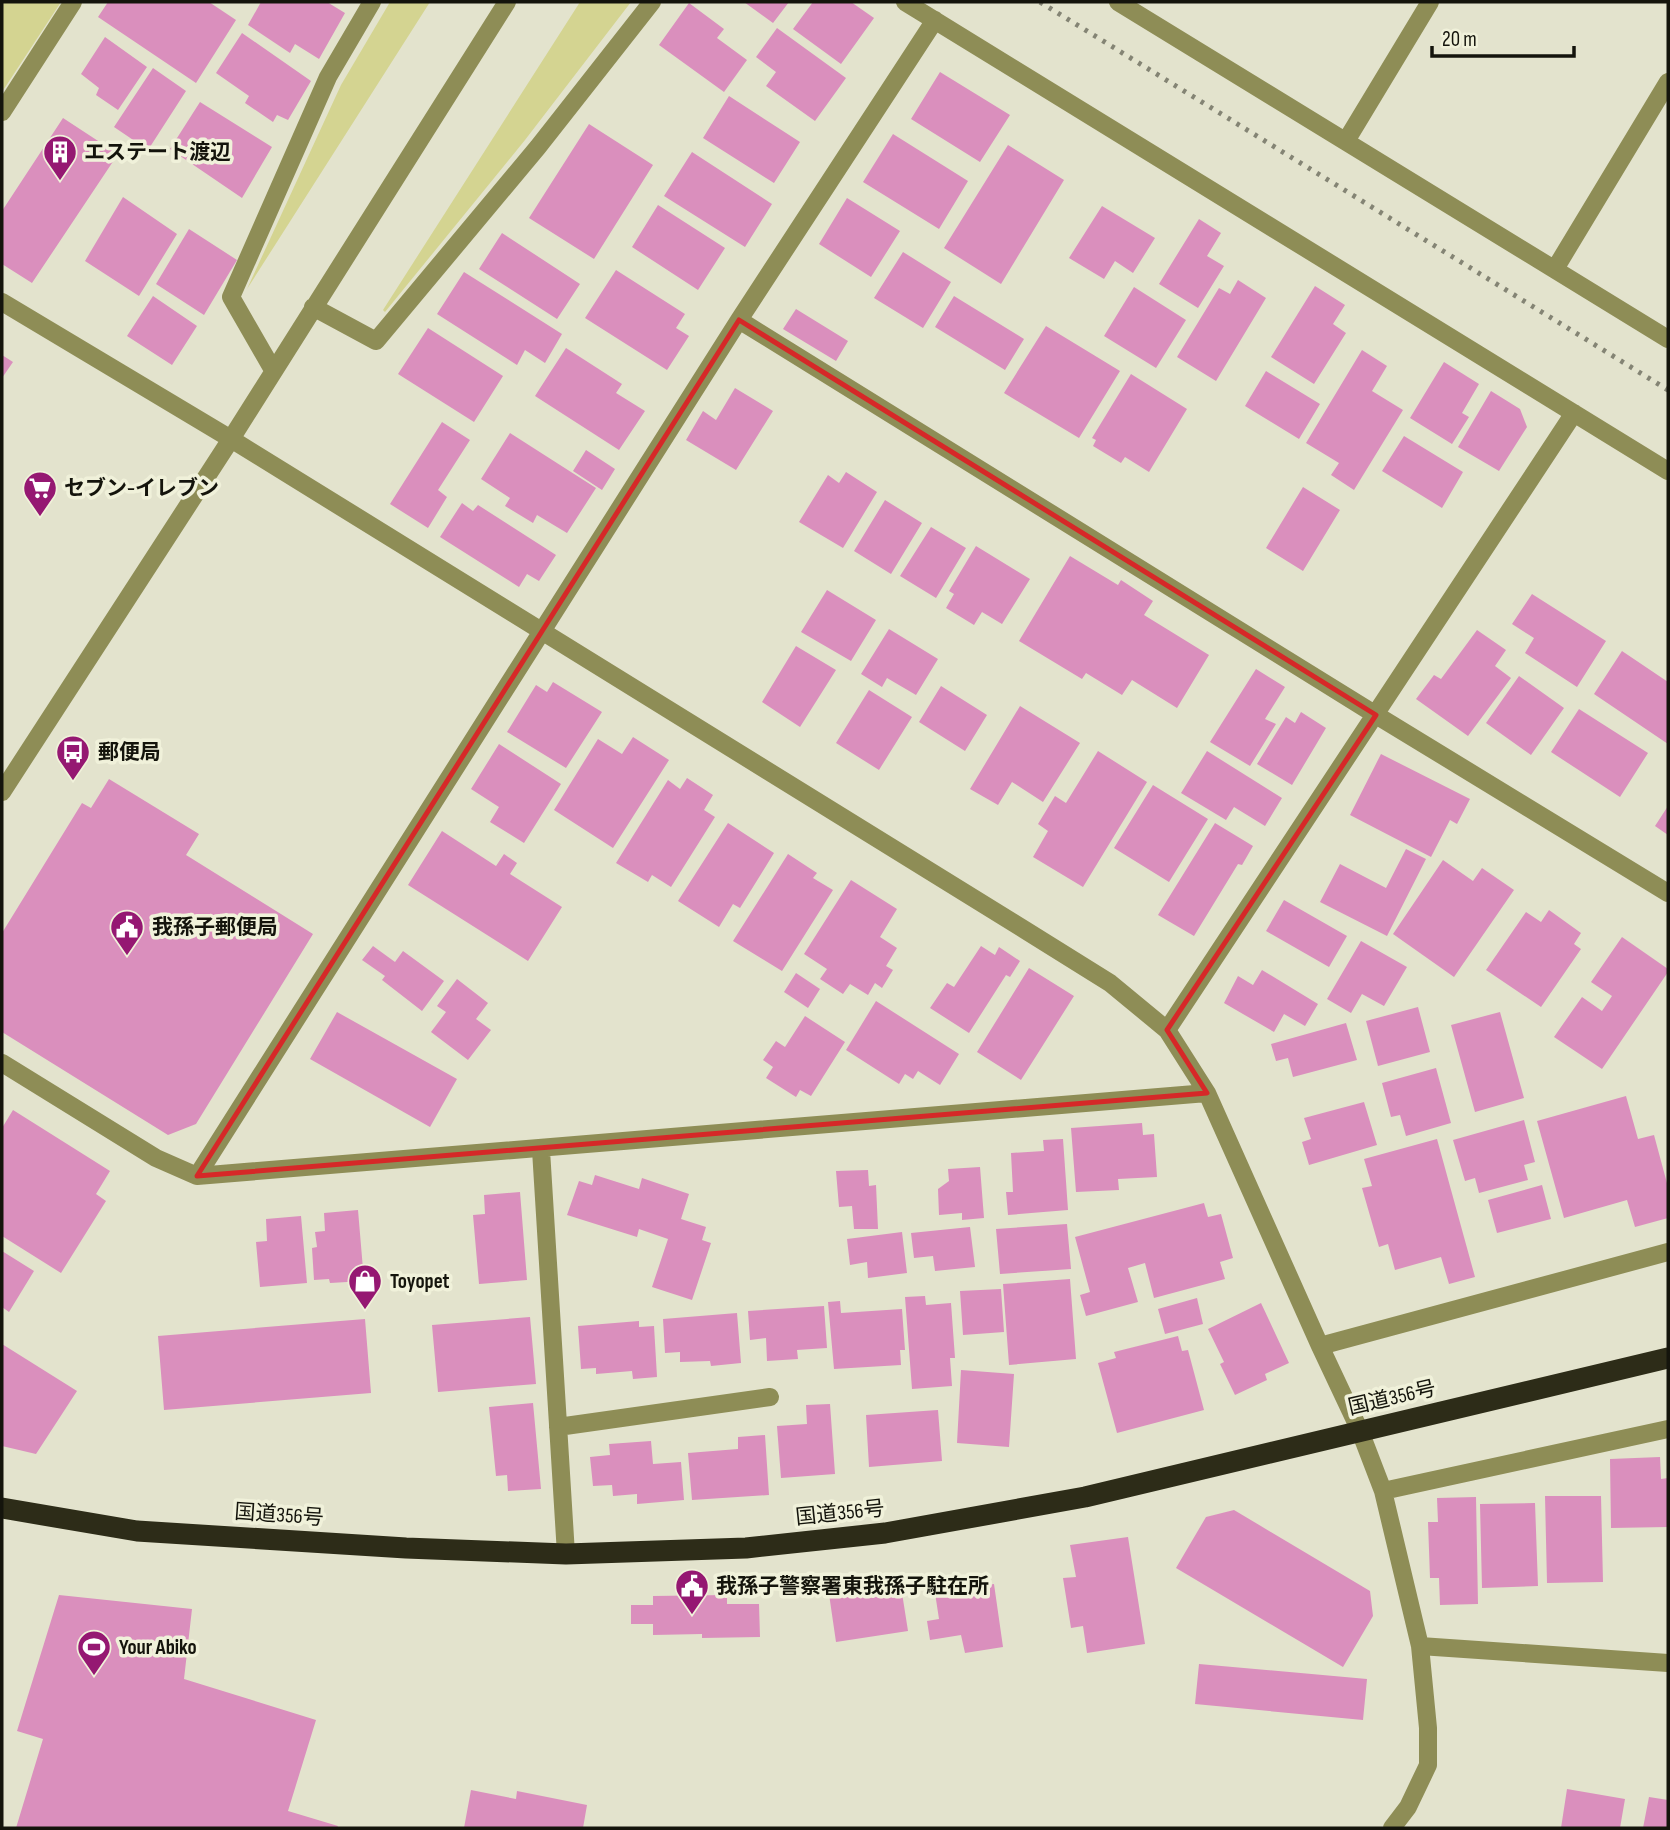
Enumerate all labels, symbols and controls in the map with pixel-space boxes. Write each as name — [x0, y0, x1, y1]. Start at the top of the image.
scale bar — [1432, 14, 1574, 58]
text: 20 m — [1442, 27, 1477, 52]
building icon: エステート渡辺 — [41, 133, 79, 182]
place label: エステート渡辺 — [84, 140, 231, 165]
supermarket icon: セブン-イレブン — [21, 469, 59, 518]
place label: セブン-イレブン — [64, 476, 219, 501]
bus stop icon: 郵便局 — [54, 733, 92, 782]
place label: 郵便局 — [98, 740, 161, 765]
public building icon: 我孫子郵便局 — [108, 908, 146, 957]
place label: 我孫子郵便局 — [152, 915, 278, 940]
shop icon: Toyopet — [346, 1262, 384, 1311]
place label: Toyopet — [390, 1269, 450, 1294]
street label: 国道356号 — [1346, 1376, 1438, 1420]
street label: 国道356号 — [794, 1496, 886, 1530]
street label: 国道356号 — [234, 1499, 324, 1531]
public building icon: 我孫子警察署東我孫子駐在所 — [673, 1567, 711, 1616]
place label: 我孫子警察署東我孫子駐在所 — [716, 1574, 989, 1599]
sports icon: Your Abiko — [75, 1628, 113, 1677]
place label: Your Abiko — [119, 1635, 197, 1660]

